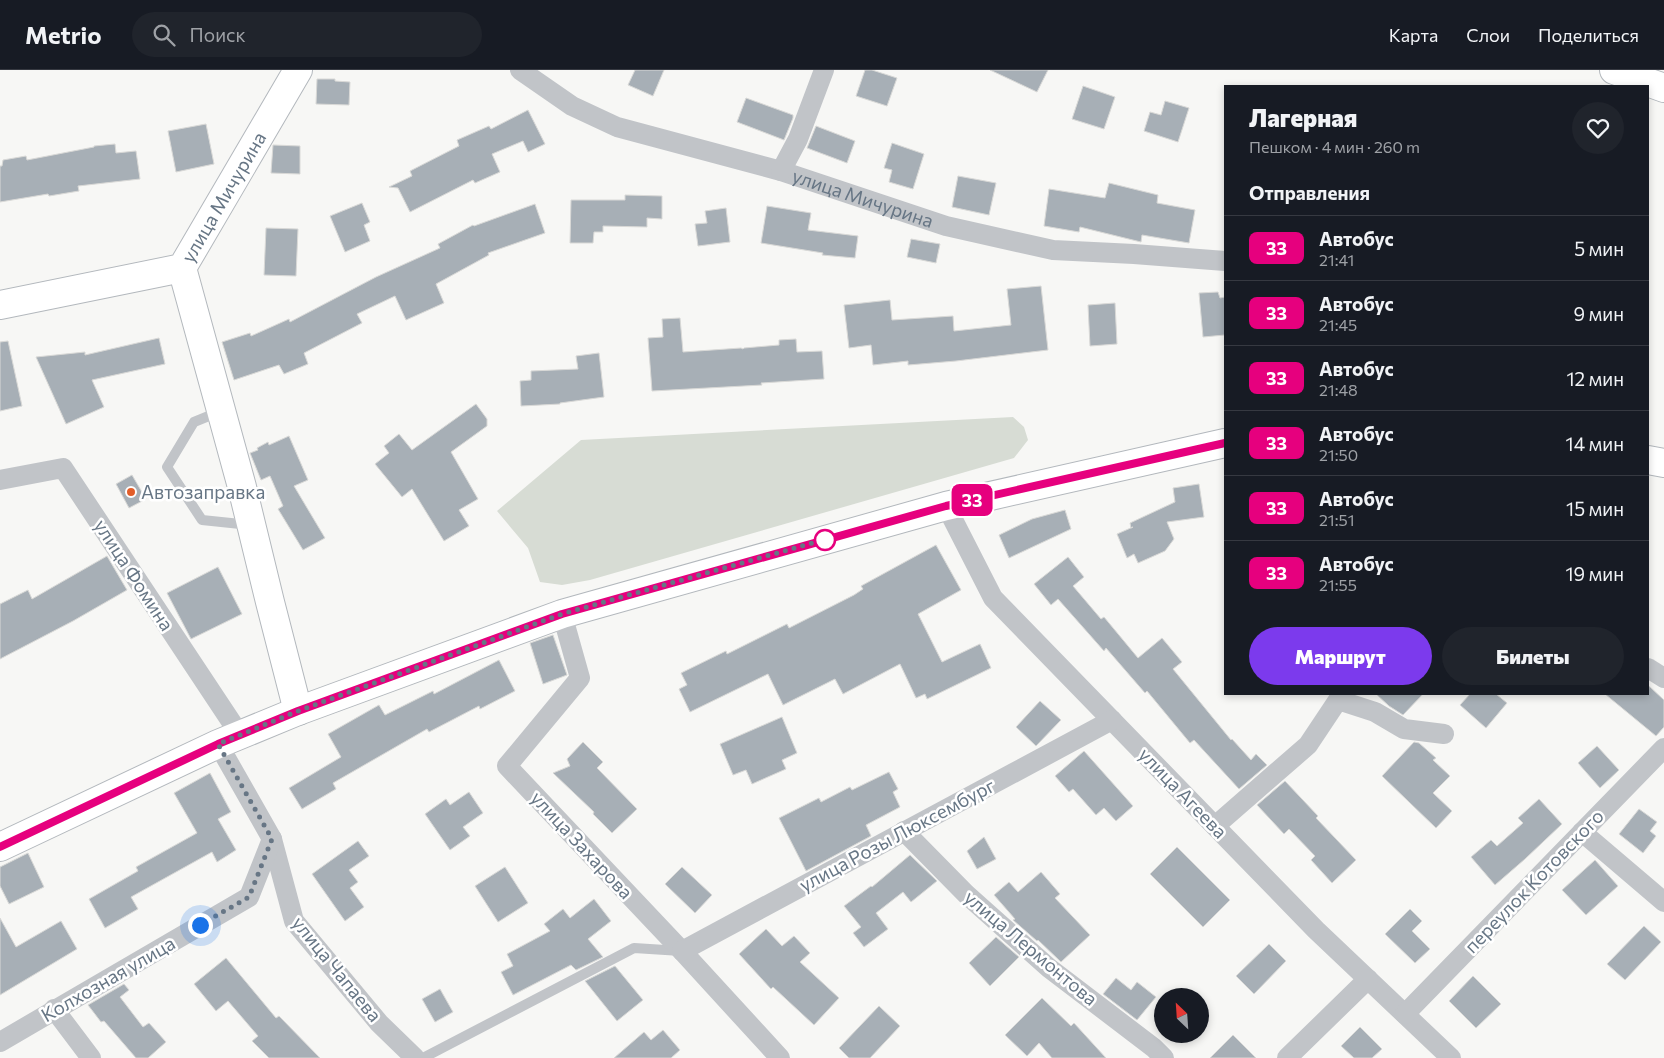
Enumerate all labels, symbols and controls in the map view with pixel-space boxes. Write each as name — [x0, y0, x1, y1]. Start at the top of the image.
search box — [132, 12, 482, 57]
text: Metrio — [25, 20, 102, 49]
icon: search — [150, 21, 178, 49]
text: Поиск — [190, 23, 246, 46]
text: Карта — [1389, 24, 1438, 46]
text: Слои — [1466, 24, 1510, 46]
text: Поделиться — [1538, 24, 1639, 46]
button: heart — [1572, 102, 1624, 154]
text: Лагерная — [1249, 103, 1357, 132]
street label: улица Мичурина — [176, 127, 270, 266]
text: Пешком · 4 мин · 260 m — [1249, 137, 1420, 156]
street label: улица Мичурина — [789, 164, 937, 232]
text: Отправления — [1249, 181, 1370, 204]
text: Автобус — [1319, 227, 1394, 250]
text: 33 — [1266, 237, 1287, 259]
text: 5 мин — [1574, 237, 1624, 260]
text: 21:41 — [1319, 250, 1354, 269]
text: Автобус — [1319, 292, 1394, 315]
text: 33 — [1266, 302, 1287, 324]
text: 9 мин — [1574, 302, 1624, 325]
text: 21:45 — [1319, 315, 1357, 334]
text: Автобус — [1319, 357, 1394, 380]
text: 33 — [1266, 367, 1287, 389]
text: 12 мин — [1566, 367, 1624, 390]
text: 21:48 — [1319, 380, 1358, 399]
text: Автобус — [1319, 422, 1394, 445]
text: 33 — [1266, 432, 1287, 454]
text: 14 мин — [1566, 432, 1624, 455]
text: 21:50 — [1319, 445, 1358, 464]
place label: Автозаправка — [141, 480, 265, 503]
line badge: 33 — [950, 484, 994, 516]
marker: Автозаправка — [125, 486, 137, 498]
text: Автобус — [1319, 487, 1394, 510]
text: 33 — [962, 489, 982, 511]
text: 33 — [1266, 497, 1287, 519]
text: 15 мин — [1566, 497, 1624, 520]
text: 21:51 — [1319, 510, 1355, 529]
street label: улица Фомина — [90, 515, 179, 635]
unlabelled marker — [814, 529, 836, 551]
text: Автобус — [1319, 552, 1394, 575]
text: 33 — [1266, 562, 1287, 584]
text: 19 мин — [1565, 562, 1624, 585]
text: 21:55 — [1319, 575, 1357, 594]
button: Маршрут — [1249, 627, 1432, 685]
button: Билеты — [1442, 627, 1624, 685]
street label: улица Агеева — [1134, 743, 1232, 843]
street label: улица Розы Люксембург — [795, 773, 998, 896]
street label: улица Захарова — [527, 786, 638, 903]
street label: переулок Котовского — [1459, 804, 1608, 957]
street label: улица Лермонтова — [960, 885, 1103, 1010]
street label: улица Чапаева — [288, 911, 387, 1026]
your location — [188, 913, 213, 938]
street label: Колхозная улица — [37, 931, 179, 1026]
north arrow — [1154, 988, 1209, 1042]
map controls — [1154, 988, 1209, 1043]

